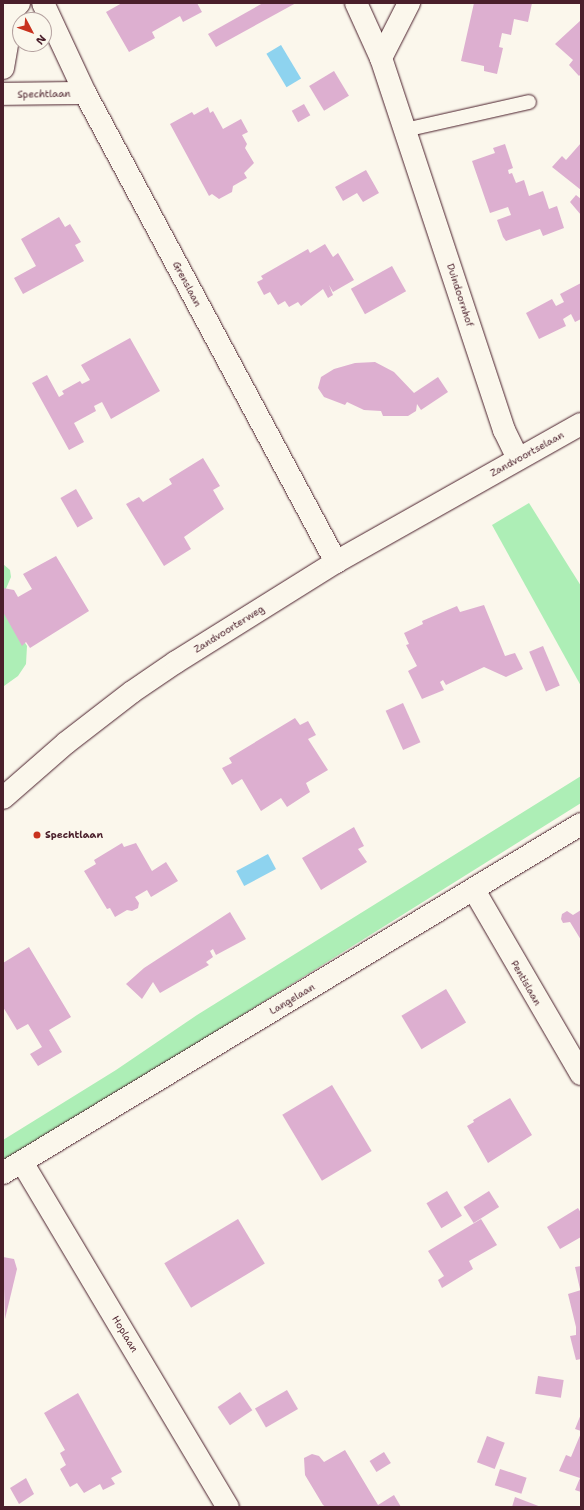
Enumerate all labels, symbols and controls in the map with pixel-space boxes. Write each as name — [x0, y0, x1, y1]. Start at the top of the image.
north arrow — [12, 12, 52, 52]
text: N — [32, 31, 49, 48]
street label: Spechtlaan — [17, 88, 71, 100]
street label: Grenslaan — [170, 259, 204, 309]
street label: Duindoornhof — [444, 262, 476, 328]
street label: Zandvoortselaan — [488, 429, 566, 479]
street label: Zandvoorterweg — [192, 603, 266, 655]
place label: Spechtlaan — [45, 829, 103, 841]
marker: Spechtlaan — [32, 830, 42, 840]
street label: Pentislaan — [508, 958, 544, 1008]
street label: Langelaan — [267, 981, 317, 1017]
street label: Hoplaan — [109, 1314, 141, 1354]

